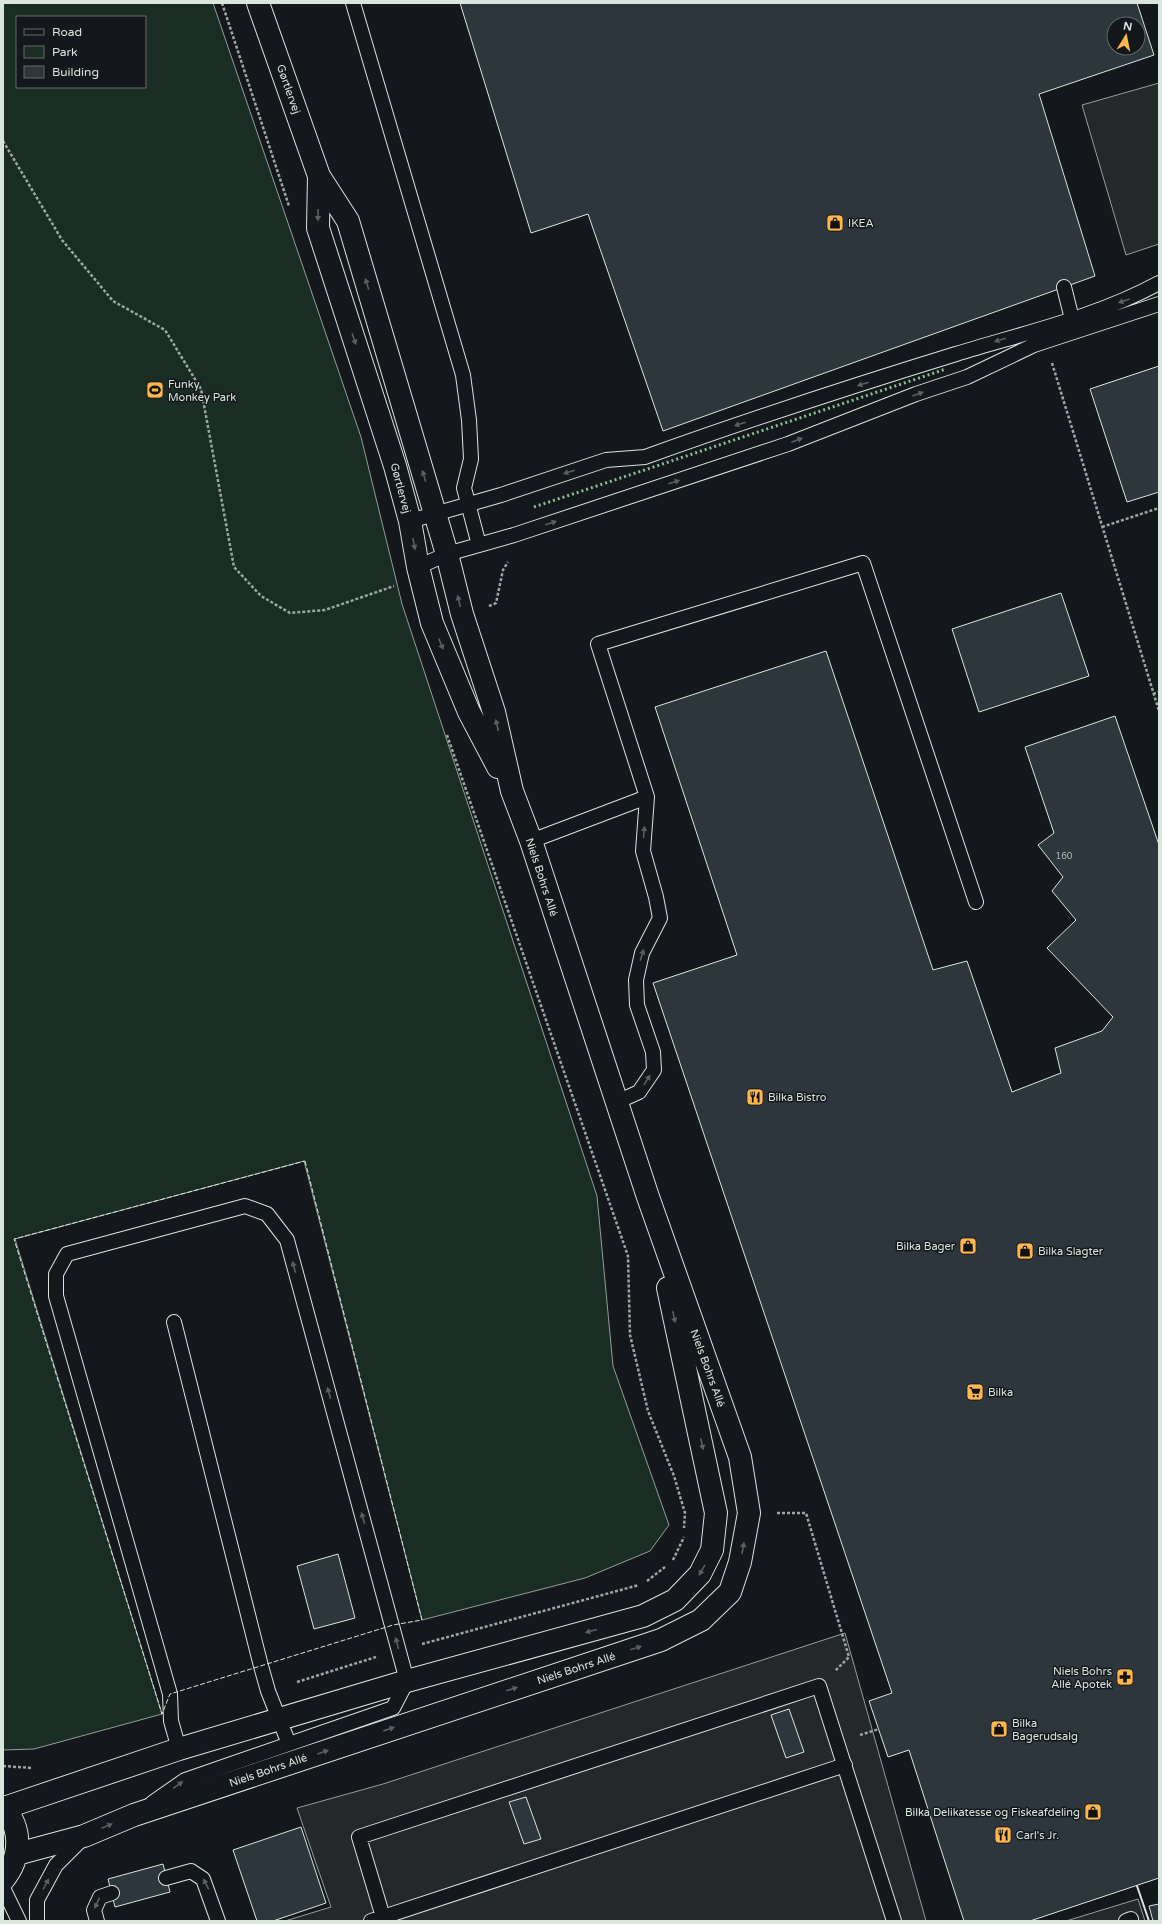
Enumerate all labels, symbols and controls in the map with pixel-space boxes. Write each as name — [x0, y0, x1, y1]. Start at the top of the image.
legend — [16, 16, 146, 88]
north arrow — [1106, 16, 1146, 56]
text: N — [1122, 19, 1133, 34]
text: Road — [52, 25, 82, 39]
text: Park — [52, 45, 78, 59]
street label: Gørtlervej — [274, 63, 303, 116]
text: Building — [52, 65, 99, 79]
one-way arrow — [315, 209, 321, 222]
shop icon: IKEA — [825, 213, 845, 233]
place label: IKEA — [848, 217, 874, 230]
one-way arrow — [364, 278, 370, 290]
one-way arrow — [1118, 298, 1130, 304]
one-way arrow — [351, 333, 357, 345]
one-way arrow — [994, 337, 1006, 343]
place label: Funky Monkey Park — [168, 378, 236, 404]
sports icon: Funky Monkey Park — [145, 380, 165, 400]
one-way arrow — [857, 381, 869, 387]
one-way arrow — [913, 390, 925, 396]
one-way arrow — [733, 422, 745, 428]
one-way arrow — [792, 437, 804, 443]
street label: Gørtlervej — [388, 462, 413, 515]
one-way arrow — [563, 469, 575, 475]
one-way arrow — [421, 470, 427, 482]
one-way arrow — [668, 479, 680, 485]
one-way arrow — [545, 520, 557, 526]
one-way arrow — [411, 538, 417, 550]
one-way arrow — [456, 595, 462, 607]
one-way arrow — [438, 639, 444, 651]
one-way arrow — [493, 719, 499, 731]
one-way arrow — [641, 826, 647, 838]
street label: Niels Bohrs Allé — [523, 836, 560, 918]
house number: 160 — [1056, 851, 1073, 862]
one-way arrow — [639, 949, 645, 961]
one-way arrow — [644, 1074, 651, 1086]
restaurant icon: Bilka Bistro — [745, 1087, 765, 1107]
place label: Bilka Bistro — [768, 1091, 827, 1104]
shop icon: Bilka Bager — [958, 1236, 978, 1256]
place label: Bilka Bager — [896, 1240, 956, 1253]
shop icon: Bilka Slagter — [1015, 1241, 1035, 1261]
place label: Bilka Slagter — [1038, 1245, 1104, 1258]
one-way arrow — [291, 1261, 297, 1273]
one-way arrow — [671, 1311, 677, 1323]
street label: Niels Bohrs Allé — [687, 1328, 728, 1409]
supermarket icon: Bilka — [965, 1382, 985, 1402]
one-way arrow — [326, 1386, 332, 1398]
place label: Bilka — [988, 1386, 1013, 1399]
one-way arrow — [699, 1438, 705, 1450]
one-way arrow — [360, 1512, 366, 1524]
one-way arrow — [740, 1542, 746, 1554]
one-way arrow — [698, 1564, 705, 1576]
one-way arrow — [585, 1628, 598, 1634]
one-way arrow — [394, 1637, 400, 1650]
one-way arrow — [630, 1645, 642, 1651]
street label: Niels Bohrs Allé — [535, 1650, 617, 1687]
place label: Niels Bohrs Allé Apotek — [1051, 1665, 1112, 1691]
pharmacy icon: Niels Bohrs Allé Apotek — [1115, 1667, 1135, 1687]
one-way arrow — [507, 1685, 519, 1691]
place label: Bilka Bagerudsalg — [1012, 1717, 1078, 1743]
shop icon: Bilka Bagerudsalg — [989, 1719, 1009, 1739]
one-way arrow — [383, 1726, 395, 1732]
one-way arrow — [317, 1748, 329, 1754]
street label: Niels Bohrs Allé — [227, 1751, 309, 1790]
one-way arrow — [173, 1781, 183, 1789]
shop icon: Bilka Delikatesse og Fiskeafdeling — [1083, 1802, 1103, 1822]
place label: Bilka Delikatesse og Fiskeafdeling — [905, 1806, 1080, 1819]
one-way arrow — [102, 1823, 113, 1829]
restaurant icon: Carl's Jr. — [993, 1825, 1013, 1845]
place label: Carl's Jr. — [1016, 1829, 1059, 1842]
one-way arrow — [43, 1878, 49, 1890]
one-way arrow — [203, 1879, 209, 1890]
one-way arrow — [94, 1897, 100, 1909]

